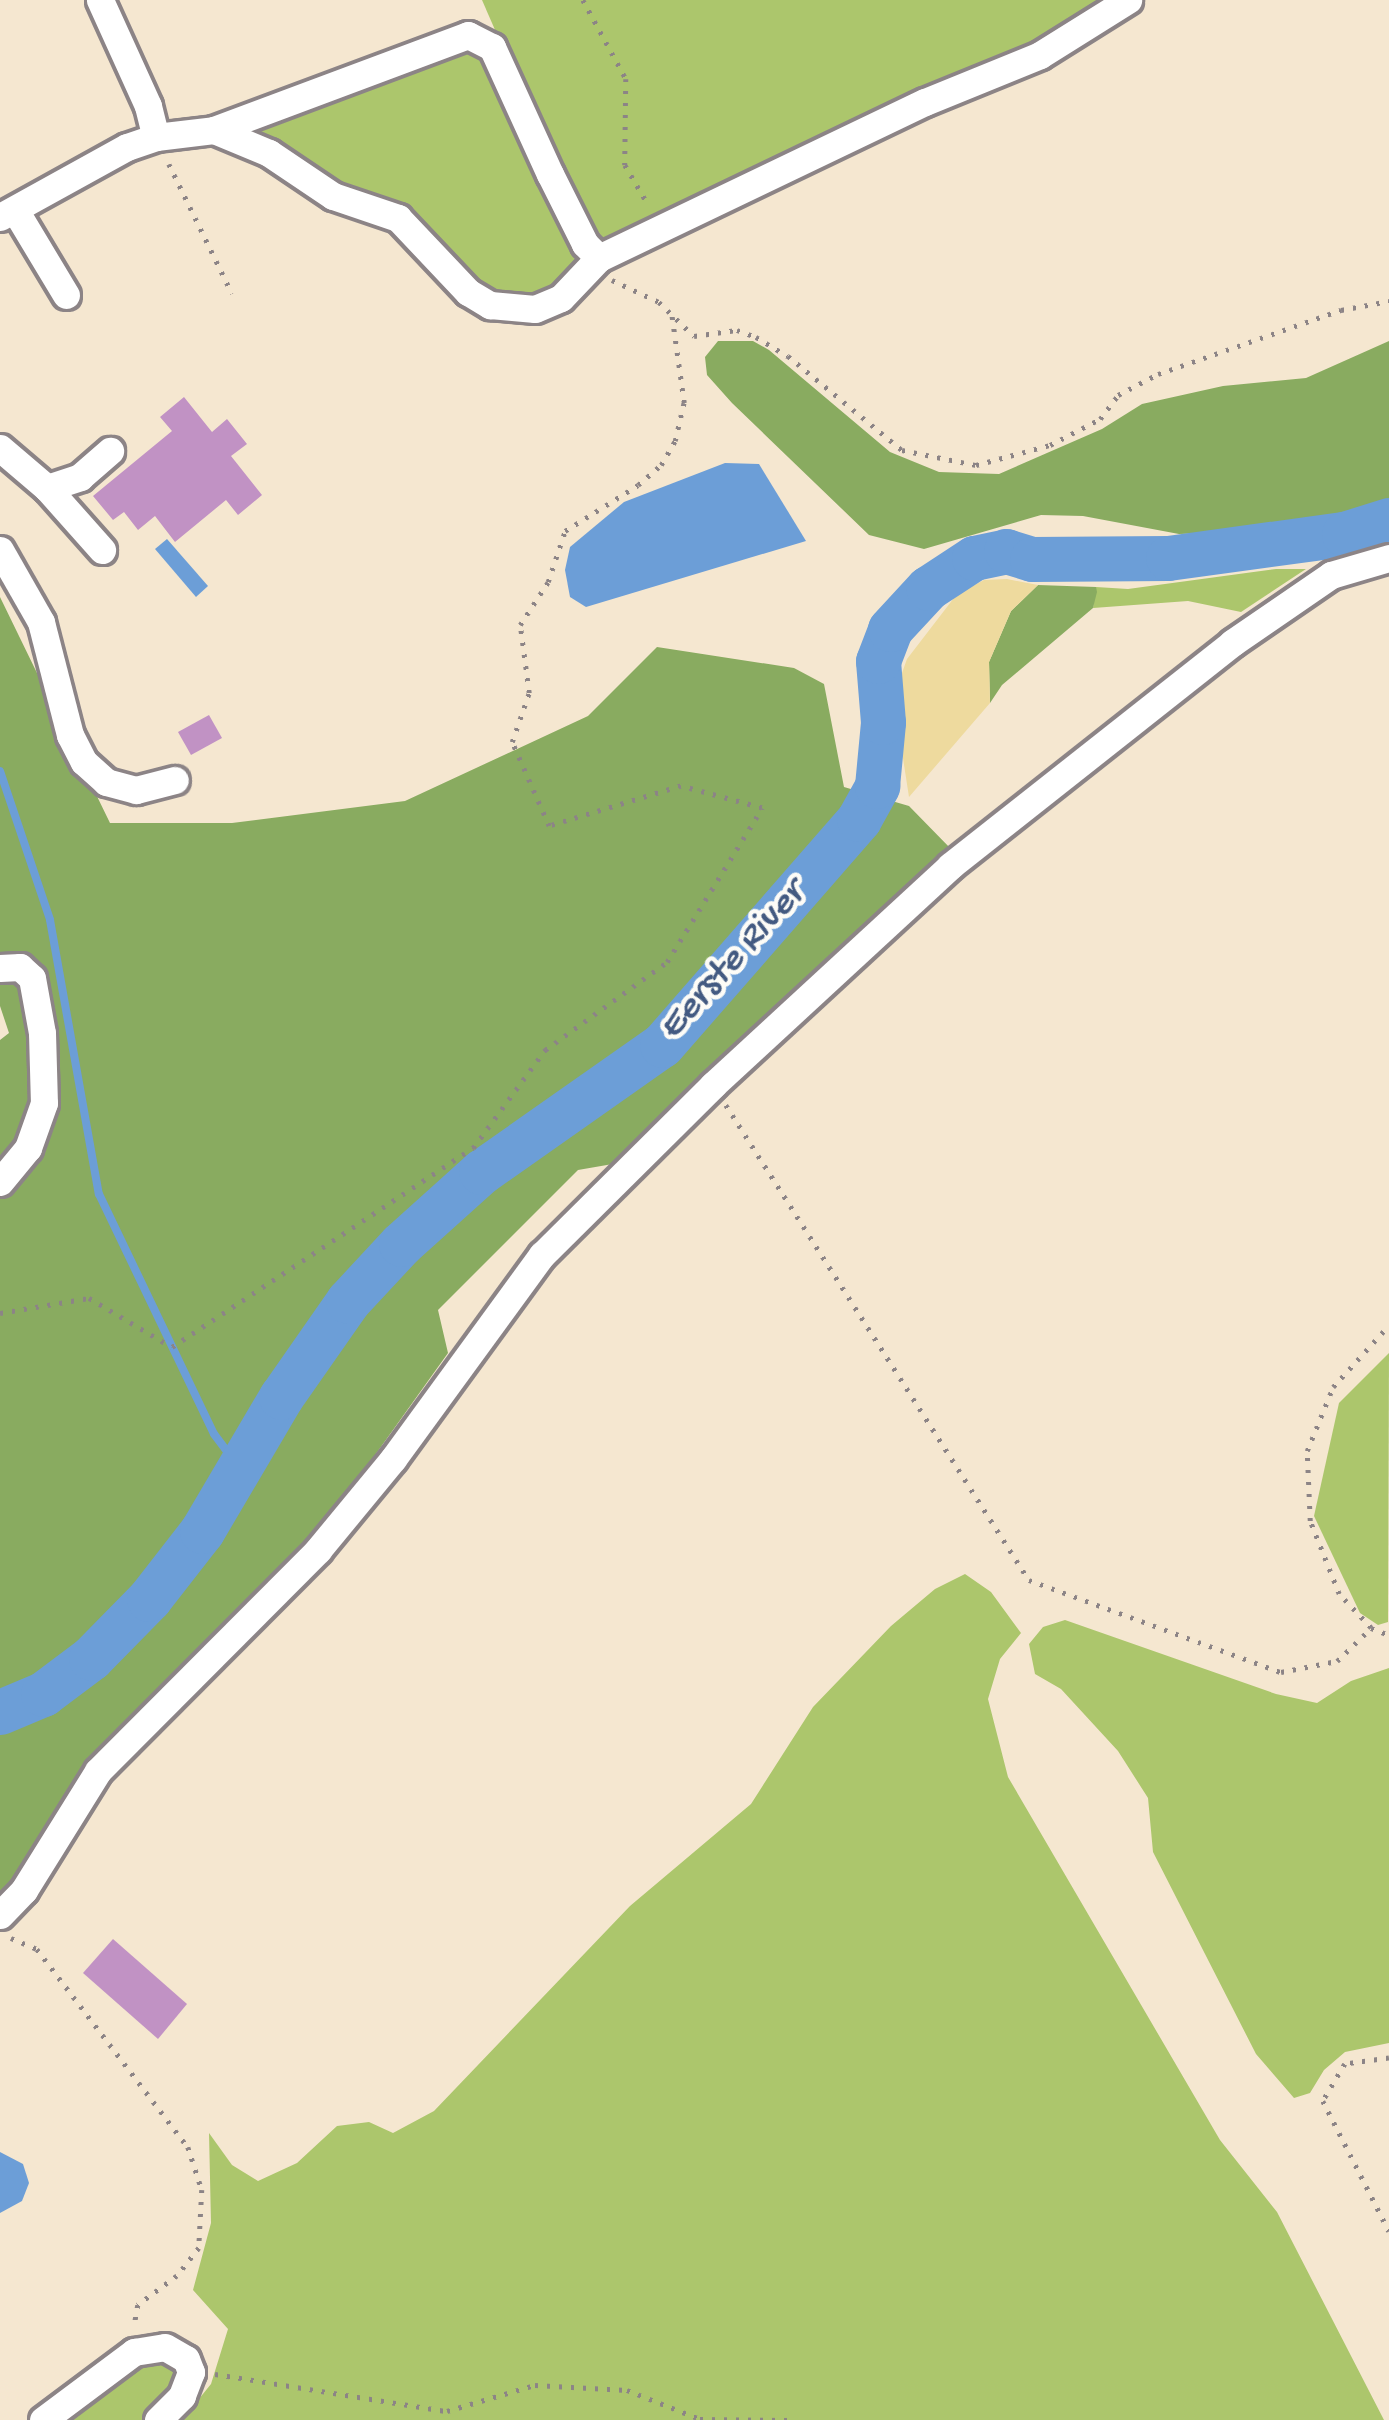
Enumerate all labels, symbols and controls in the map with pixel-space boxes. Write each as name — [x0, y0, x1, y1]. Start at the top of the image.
water label: Eerste River — [649, 873, 817, 1051]

